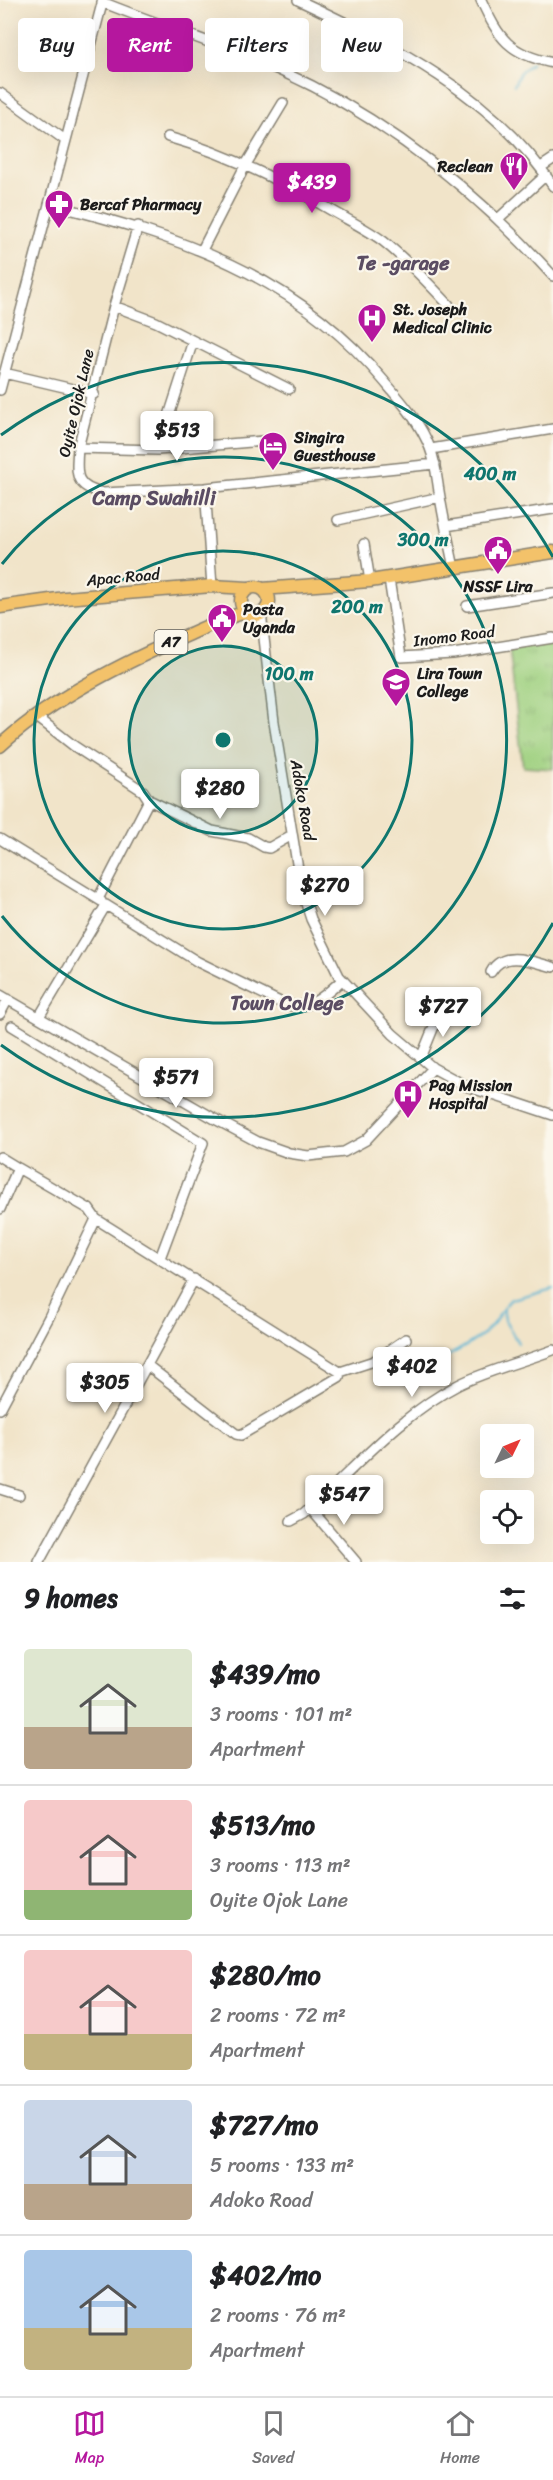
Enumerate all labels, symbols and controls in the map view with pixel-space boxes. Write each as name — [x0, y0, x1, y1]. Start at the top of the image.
chip: Buy — [18, 18, 95, 72]
chip: Rent — [107, 18, 193, 72]
chip: Filters — [205, 18, 309, 72]
chip: New — [321, 18, 403, 72]
restaurant icon: Reclean — [498, 150, 530, 192]
place label: Reclean — [437, 152, 493, 181]
pin: $439 — [276, 163, 348, 214]
text: $439 — [287, 165, 337, 200]
pharmacy icon: Bercaf Pharmacy — [43, 188, 75, 230]
place label: Bercaf Pharmacy — [80, 190, 202, 219]
district label: Te -garage — [357, 246, 450, 281]
place label: St. Joseph Medical Clinic — [392, 295, 493, 342]
hospital icon: St. Joseph Medical Clinic — [356, 302, 388, 344]
street label: Oyite Ojok Lane — [49, 346, 103, 460]
pin: $513 — [141, 411, 213, 462]
text: $513 — [154, 413, 200, 448]
place label: Singira Guesthouse — [293, 423, 376, 470]
hotel icon: Singira Guesthouse — [257, 430, 289, 472]
text: 400 m — [463, 458, 516, 490]
district label: Camp Swahilli — [92, 481, 217, 516]
text: 300 m — [396, 524, 449, 556]
public building icon: NSSF Lira — [482, 534, 514, 576]
street label: Apac Road — [84, 559, 162, 595]
place label: NSSF Lira — [463, 572, 533, 601]
text: 200 m — [330, 591, 383, 623]
place label: Posta Uganda — [243, 595, 296, 642]
public building icon: Posta Uganda — [206, 602, 238, 644]
street label: Inomo Road — [411, 616, 498, 655]
road number: A7 — [154, 630, 188, 654]
text: 100 m — [265, 658, 314, 690]
place label: Lira Town College — [416, 659, 483, 706]
school or university icon: Lira Town College — [380, 666, 412, 708]
centre of rings — [213, 730, 233, 750]
street label: Adoko Road — [281, 756, 325, 844]
pin: $280 — [184, 769, 256, 820]
text: $280 — [195, 771, 245, 806]
pin: $270 — [289, 866, 361, 917]
text: $270 — [300, 868, 350, 903]
district label: Town College — [230, 986, 344, 1021]
pin: $727 — [407, 987, 479, 1038]
text: $727 — [419, 989, 467, 1024]
pin: $571 — [140, 1058, 212, 1109]
text: $571 — [153, 1060, 199, 1095]
place label: Pag Mission Hospital — [428, 1071, 513, 1118]
hospital icon: Pag Mission Hospital — [392, 1078, 424, 1120]
pin: $402 — [376, 1347, 448, 1398]
text: $402 — [387, 1349, 437, 1384]
pin: $305 — [69, 1363, 141, 1414]
text: $305 — [80, 1365, 130, 1400]
north arrow — [480, 1424, 534, 1478]
map controls — [480, 1424, 534, 1544]
pin: $547 — [308, 1475, 380, 1526]
text: $547 — [319, 1477, 369, 1512]
button: locate — [480, 1490, 534, 1544]
text: 9 homes — [24, 1575, 118, 1621]
icon: filters — [496, 1582, 529, 1615]
text: $439/mo — [210, 1651, 320, 1697]
icon: home — [72, 1673, 144, 1745]
text: 3 rooms · 101 m² — [210, 1697, 352, 1732]
text: Apartment — [210, 1732, 304, 1767]
text: $513/mo — [210, 1802, 315, 1848]
icon: home — [72, 1824, 144, 1896]
text: 3 rooms · 113 m² — [210, 1848, 351, 1883]
text: Oyite Ojok Lane — [210, 1883, 348, 1918]
text: $280/mo — [210, 1952, 321, 1998]
icon: home — [72, 1974, 144, 2046]
text: 2 rooms · 72 m² — [210, 1998, 346, 2033]
text: Apartment — [210, 2033, 304, 2068]
text: $727/mo — [210, 2102, 318, 2148]
icon: home — [72, 2124, 144, 2196]
text: 5 rooms · 133 m² — [210, 2148, 354, 2183]
text: Adoko Road — [210, 2183, 312, 2218]
text: $402/mo — [210, 2252, 321, 2298]
icon: home — [72, 2274, 144, 2346]
text: 2 rooms · 76 m² — [210, 2298, 346, 2333]
text: Apartment — [210, 2333, 304, 2368]
tab: Map — [73, 2407, 106, 2472]
tab: Saved — [252, 2407, 294, 2472]
tab: Home — [440, 2407, 480, 2472]

